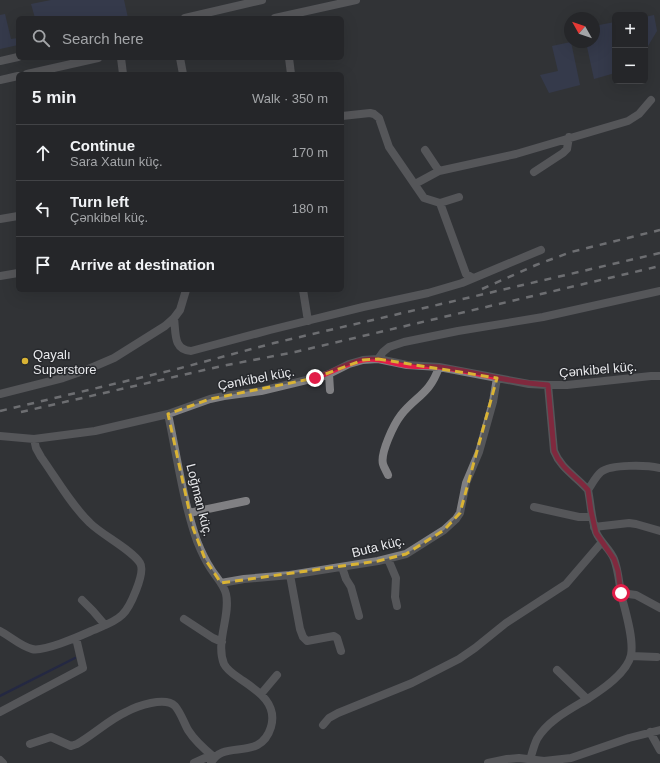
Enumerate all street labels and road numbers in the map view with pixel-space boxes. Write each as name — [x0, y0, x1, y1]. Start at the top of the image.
street label: Çənkibel küç. — [559, 359, 638, 380]
street label: Çənkibel küç. — [216, 364, 296, 393]
street label: Loğman küç. — [183, 462, 216, 538]
street label: Buta küç. — [350, 533, 406, 560]

